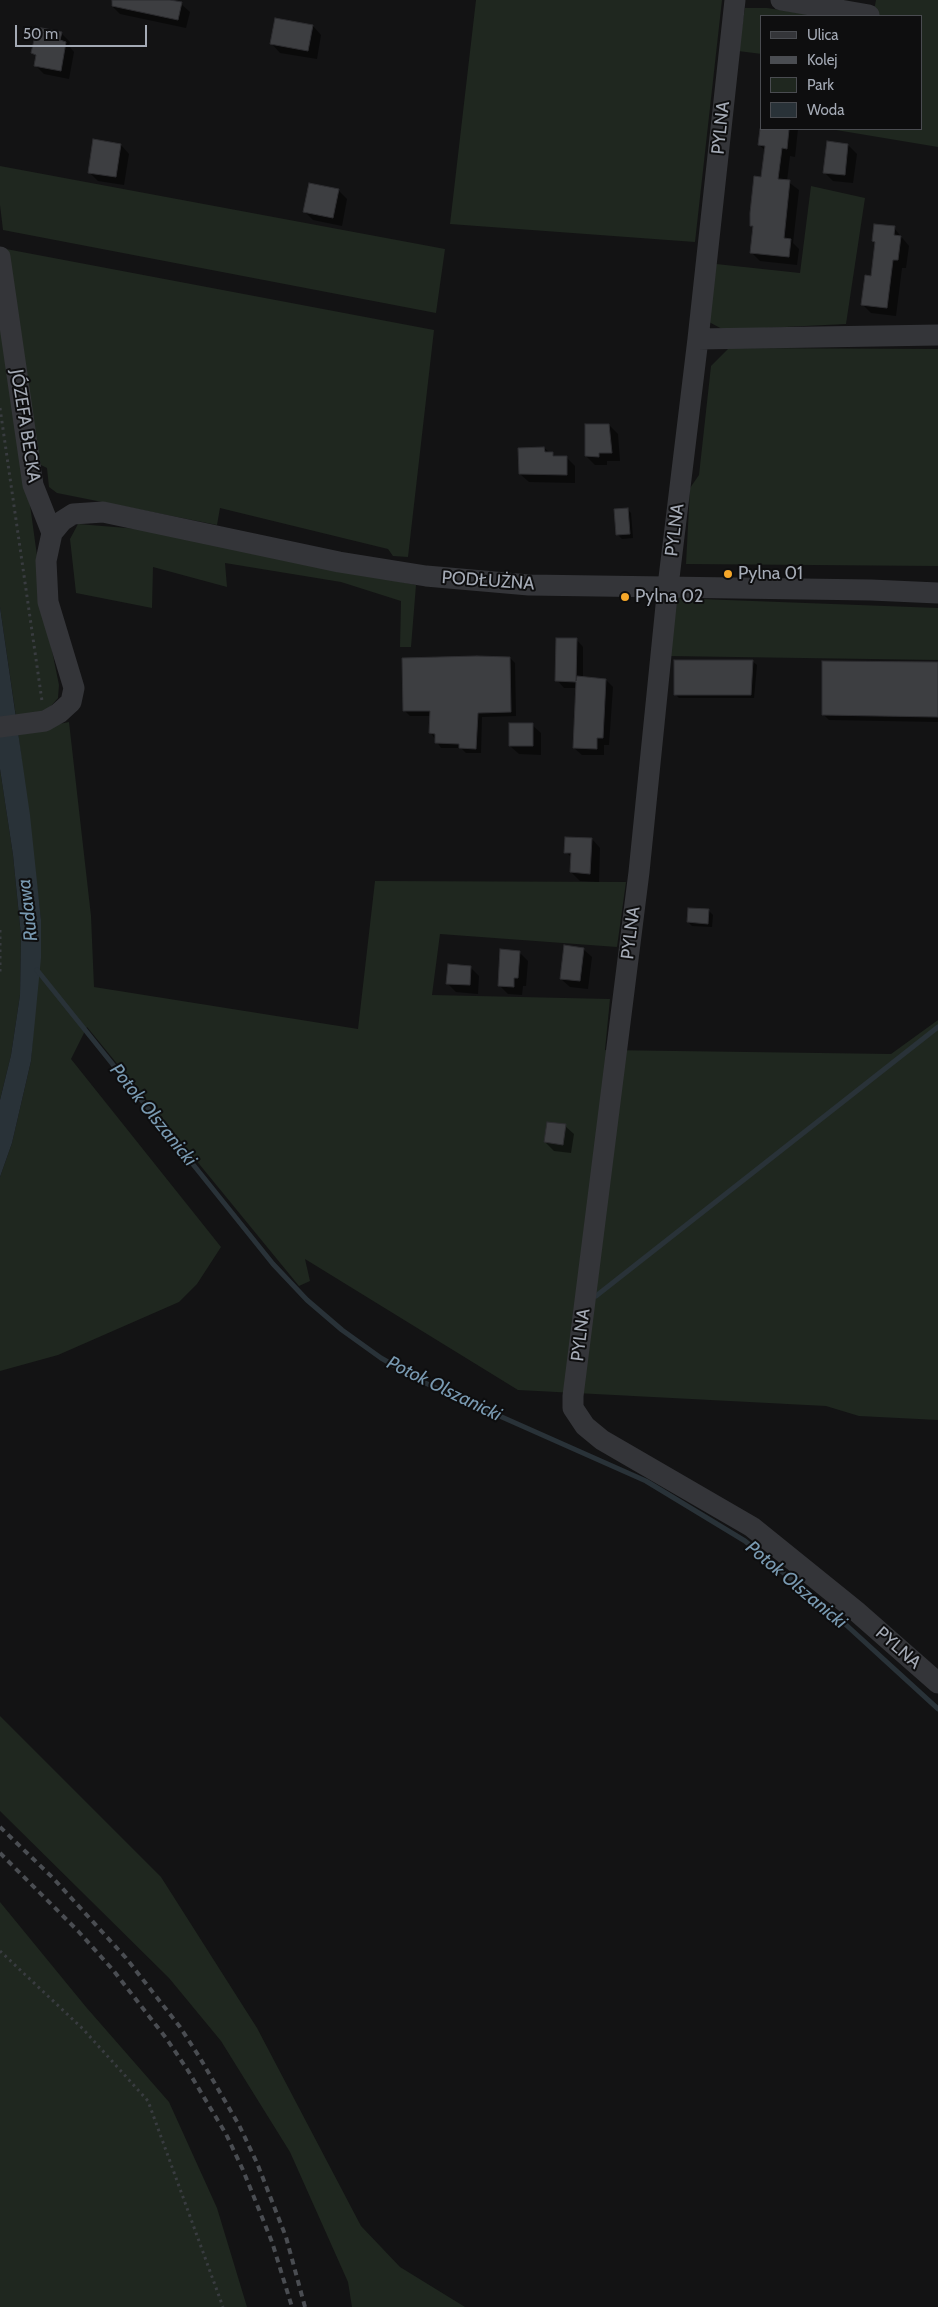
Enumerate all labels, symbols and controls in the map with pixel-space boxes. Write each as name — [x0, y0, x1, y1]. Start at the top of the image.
scale bar — [18, 15, 150, 47]
legend — [760, 15, 923, 130]
text: 50 m — [23, 25, 58, 43]
text: Ulica — [807, 26, 838, 44]
text: Kolej — [807, 51, 838, 69]
text: Park — [807, 76, 834, 94]
street label: PYLNA — [707, 100, 735, 156]
text: Woda — [807, 101, 844, 119]
street label: JÓZEFA BECKA — [5, 368, 45, 484]
street label: PYLNA — [661, 502, 689, 558]
place label: Pylna 01 — [738, 563, 803, 585]
street label: PODŁUŻNA — [441, 567, 535, 595]
marker: Pylna 01 — [722, 568, 734, 580]
place label: Pylna 02 — [635, 586, 703, 608]
marker: Pylna 02 — [619, 591, 631, 603]
water label: Rudawa — [13, 878, 43, 942]
street label: PYLNA — [617, 905, 645, 961]
water label: Potok Olszanicki — [105, 1059, 201, 1171]
street label: PYLNA — [567, 1307, 595, 1363]
water label: Potok Olszanicki — [383, 1351, 505, 1427]
water label: Potok Olszanicki — [741, 1536, 851, 1634]
street label: PYLNA — [871, 1622, 925, 1674]

